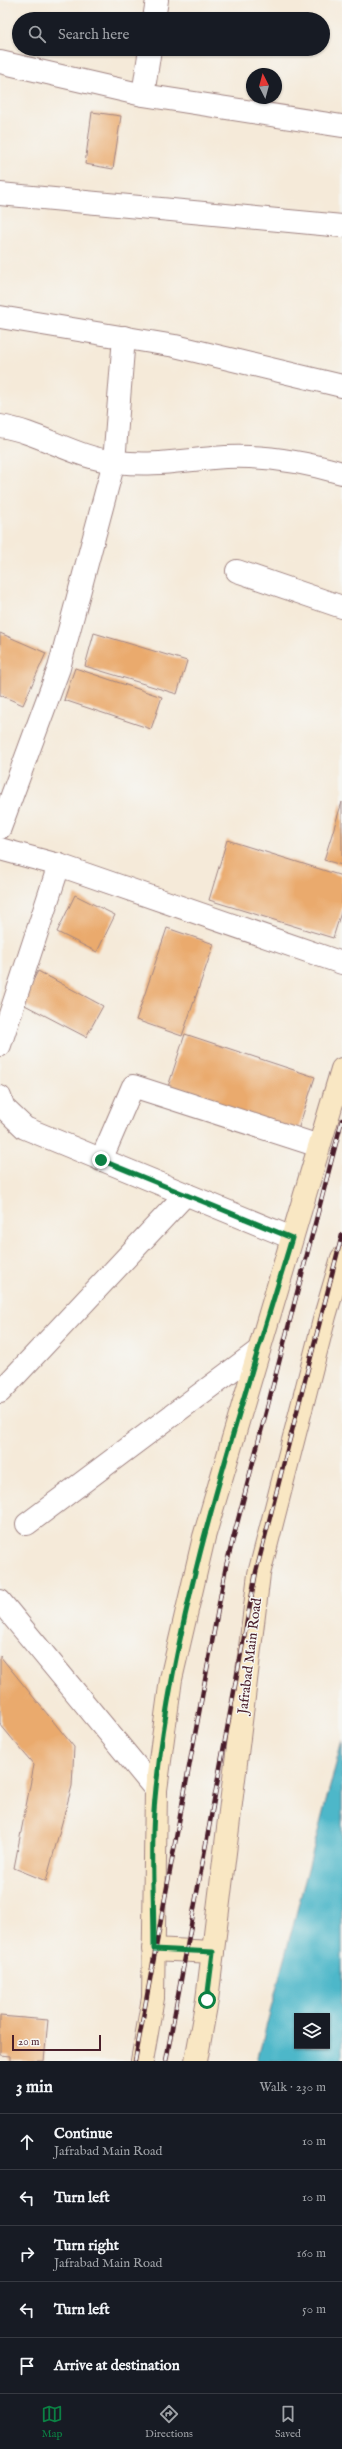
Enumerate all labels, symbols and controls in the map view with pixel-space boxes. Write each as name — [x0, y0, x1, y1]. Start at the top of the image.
search box — [12, 12, 330, 56]
icon: search — [26, 23, 48, 45]
text: Search here — [58, 25, 129, 44]
north arrow — [246, 68, 282, 104]
route end — [92, 1151, 110, 1169]
street label: Jafrabad Main Road — [234, 1597, 266, 1717]
route start — [198, 1991, 216, 2009]
map controls — [294, 2013, 330, 2049]
button: layers — [294, 2013, 330, 2049]
scale bar — [12, 2033, 101, 2052]
text: 20 m — [18, 2035, 39, 2049]
text: 3 min — [16, 2077, 53, 2098]
text: Walk · 230 m — [260, 2079, 326, 2096]
text: Continue — [54, 2124, 112, 2143]
icon: ahead — [16, 2131, 38, 2153]
text: 10 m — [302, 2133, 326, 2150]
text: Jafrabad Main Road — [54, 2143, 163, 2160]
icon: left — [16, 2187, 38, 2209]
text: Turn left — [54, 2188, 110, 2207]
text: 10 m — [302, 2189, 326, 2206]
text: Turn right — [54, 2236, 119, 2255]
icon: right — [16, 2243, 38, 2265]
text: 160 m — [296, 2245, 326, 2262]
text: Jafrabad Main Road — [54, 2255, 163, 2272]
icon: left — [16, 2299, 38, 2321]
text: Turn left — [54, 2300, 110, 2319]
text: 50 m — [302, 2301, 326, 2318]
icon: arrive — [16, 2355, 38, 2377]
text: Arrive at destination — [54, 2356, 180, 2375]
tab: Map — [41, 2403, 63, 2441]
tab: Directions — [145, 2403, 193, 2441]
tab: Saved — [275, 2403, 301, 2441]

